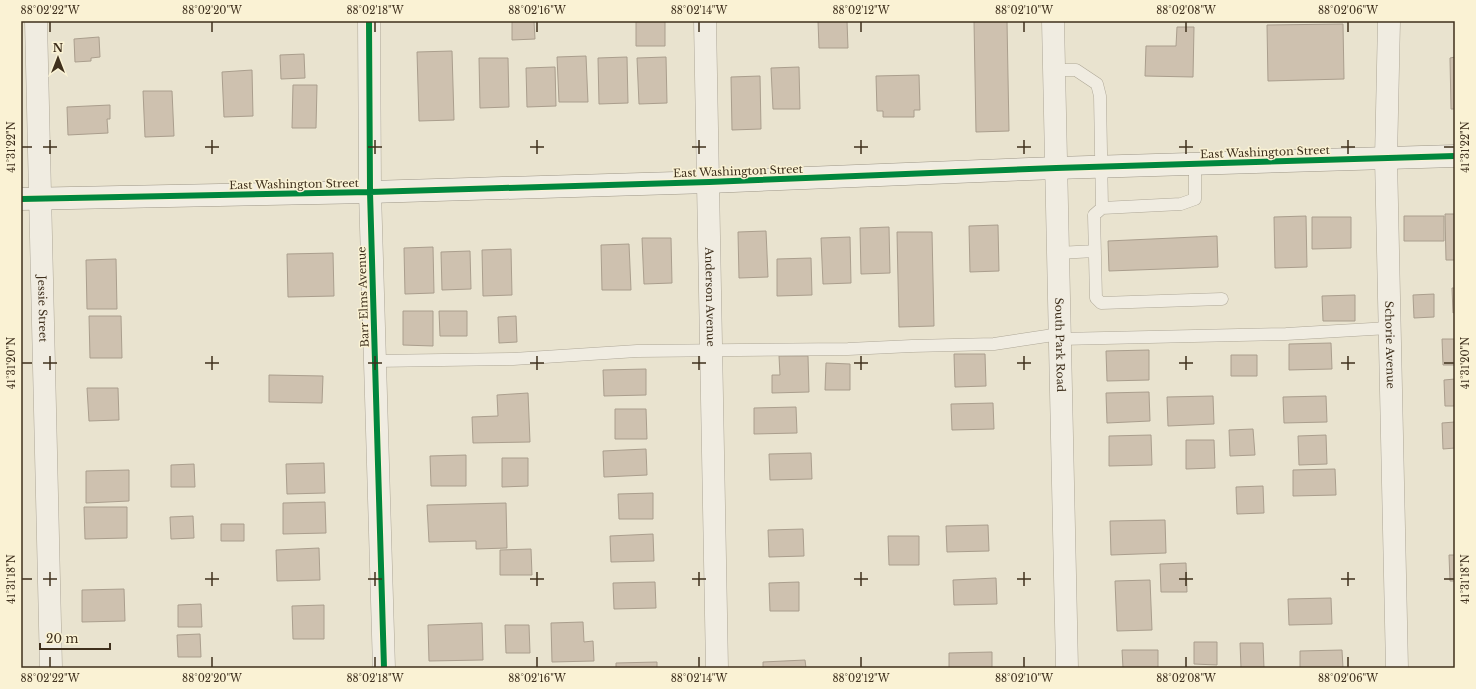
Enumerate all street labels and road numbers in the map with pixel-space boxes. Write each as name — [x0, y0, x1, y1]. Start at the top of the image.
street label: East Washington Street — [1200, 143, 1331, 161]
street label: East Washington Street — [673, 162, 804, 180]
street label: East Washington Street — [229, 176, 360, 192]
street label: Barr Elms Avenue — [354, 246, 372, 348]
street label: Anderson Avenue — [702, 246, 718, 347]
street label: Jessie Street — [35, 273, 50, 343]
street label: South Park Road — [1052, 298, 1068, 393]
street label: Schorie Avenue — [1382, 301, 1398, 389]

